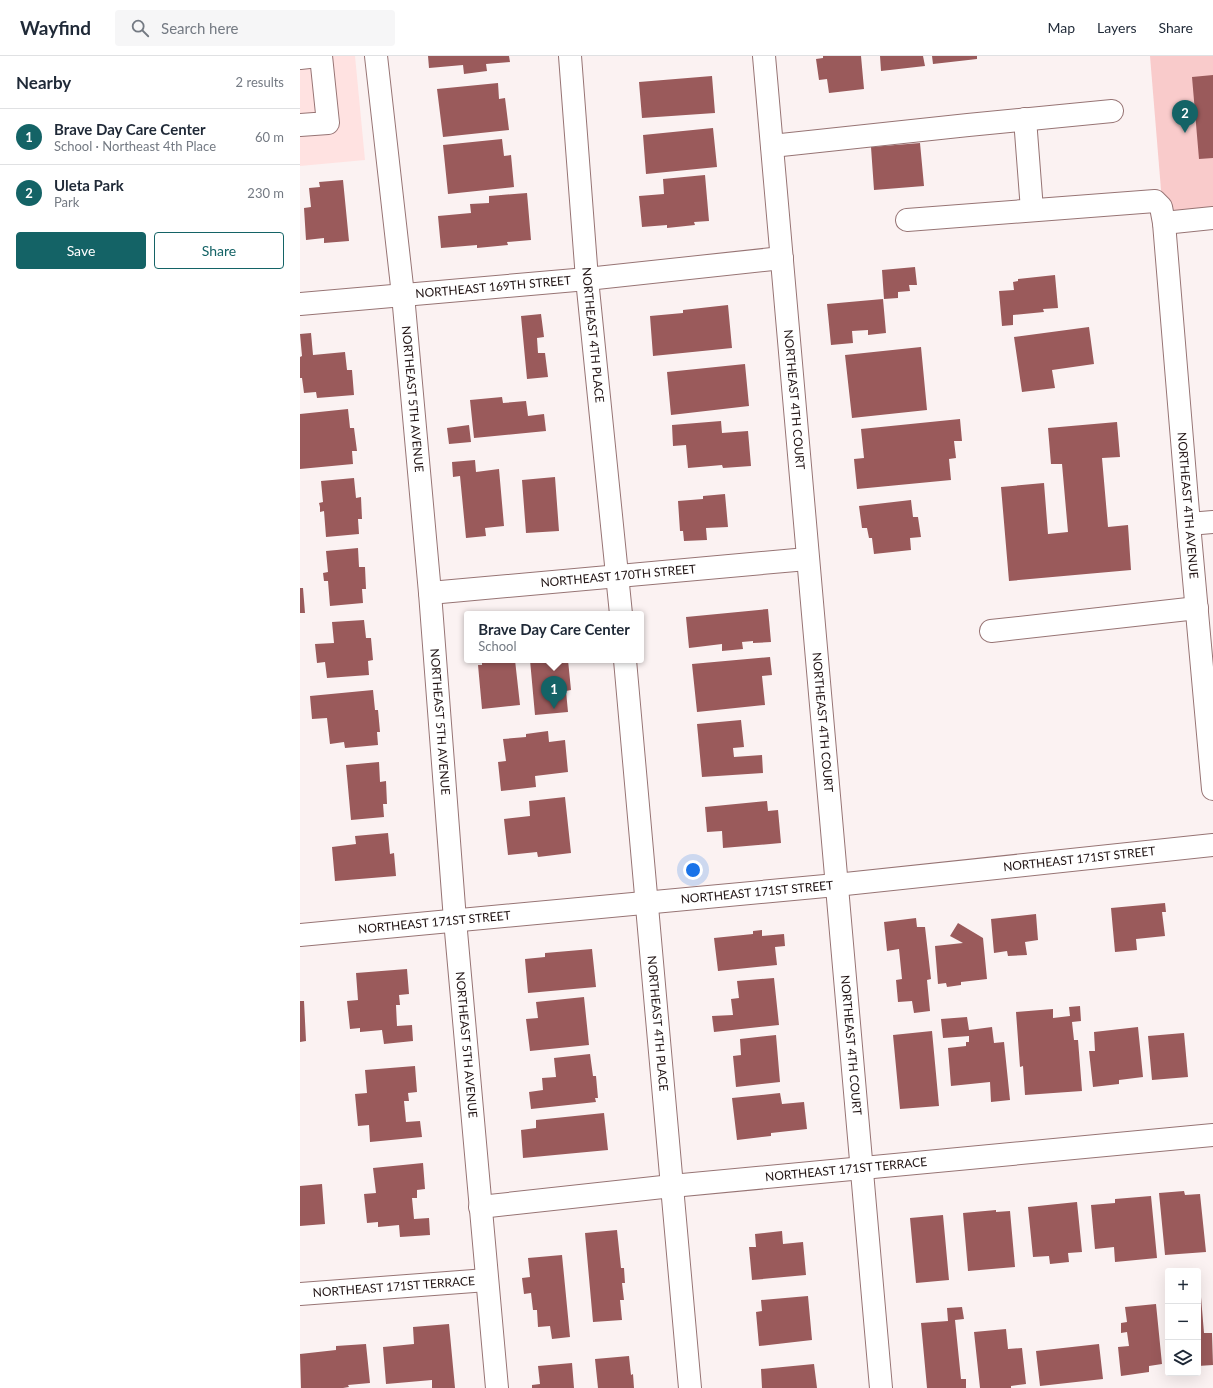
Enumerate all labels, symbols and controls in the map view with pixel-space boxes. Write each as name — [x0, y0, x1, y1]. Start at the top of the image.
search box — [115, 10, 395, 46]
text: Wayfind — [20, 16, 91, 39]
icon: search — [129, 17, 151, 39]
text: Search here — [161, 19, 238, 37]
text: Map — [1047, 19, 1075, 36]
text: Layers — [1097, 19, 1137, 36]
text: Share — [1159, 19, 1193, 36]
text: Nearby — [16, 72, 71, 93]
text: 2 results — [236, 74, 284, 90]
pin: 2 — [1172, 100, 1198, 133]
text: Brave Day Care Center — [54, 120, 206, 138]
text: 1 — [25, 129, 33, 145]
text: 60 m — [255, 129, 284, 145]
text: School · Northeast 4th Place — [54, 138, 216, 154]
text: Uleta Park — [54, 176, 124, 194]
text: 2 — [25, 185, 33, 201]
text: 230 m — [247, 185, 284, 201]
text: Park — [54, 194, 79, 210]
button: Save — [16, 232, 146, 269]
button: Share — [154, 232, 284, 269]
street label: NORTHEAST 4TH PLACE — [579, 267, 608, 404]
street label: NORTHEAST 169TH STREET — [415, 272, 572, 301]
street label: NORTHEAST 5TH AVENUE — [399, 325, 427, 473]
street label: NORTHEAST 4TH COURT — [781, 329, 808, 470]
street label: NORTHEAST 4TH AVENUE — [1174, 432, 1202, 579]
street label: NORTHEAST 170TH STREET — [540, 561, 697, 590]
popup — [464, 611, 644, 663]
text: Brave Day Care Center — [478, 620, 630, 638]
text: School — [478, 638, 516, 654]
street label: NORTHEAST 5TH AVENUE — [427, 648, 453, 796]
street label: NORTHEAST 4TH COURT — [809, 652, 837, 793]
pin: 1 — [541, 676, 567, 709]
street label: NORTHEAST 171ST STREET — [1002, 843, 1156, 874]
your location — [683, 860, 703, 880]
street label: NORTHEAST 171ST STREET — [680, 877, 834, 906]
street label: NORTHEAST 171ST STREET — [357, 907, 511, 937]
street label: NORTHEAST 4TH PLACE — [644, 955, 671, 1092]
street label: NORTHEAST 5TH AVENUE — [453, 971, 481, 1119]
street label: NORTHEAST 4TH COURT — [838, 974, 865, 1116]
street label: NORTHEAST 171ST TERRACE — [764, 1154, 928, 1184]
map controls — [1165, 1268, 1201, 1376]
button: + — [1165, 1268, 1201, 1304]
street label: NORTHEAST 171ST TERRACE — [312, 1273, 475, 1300]
button: − — [1165, 1304, 1201, 1340]
button: layers — [1165, 1340, 1201, 1376]

